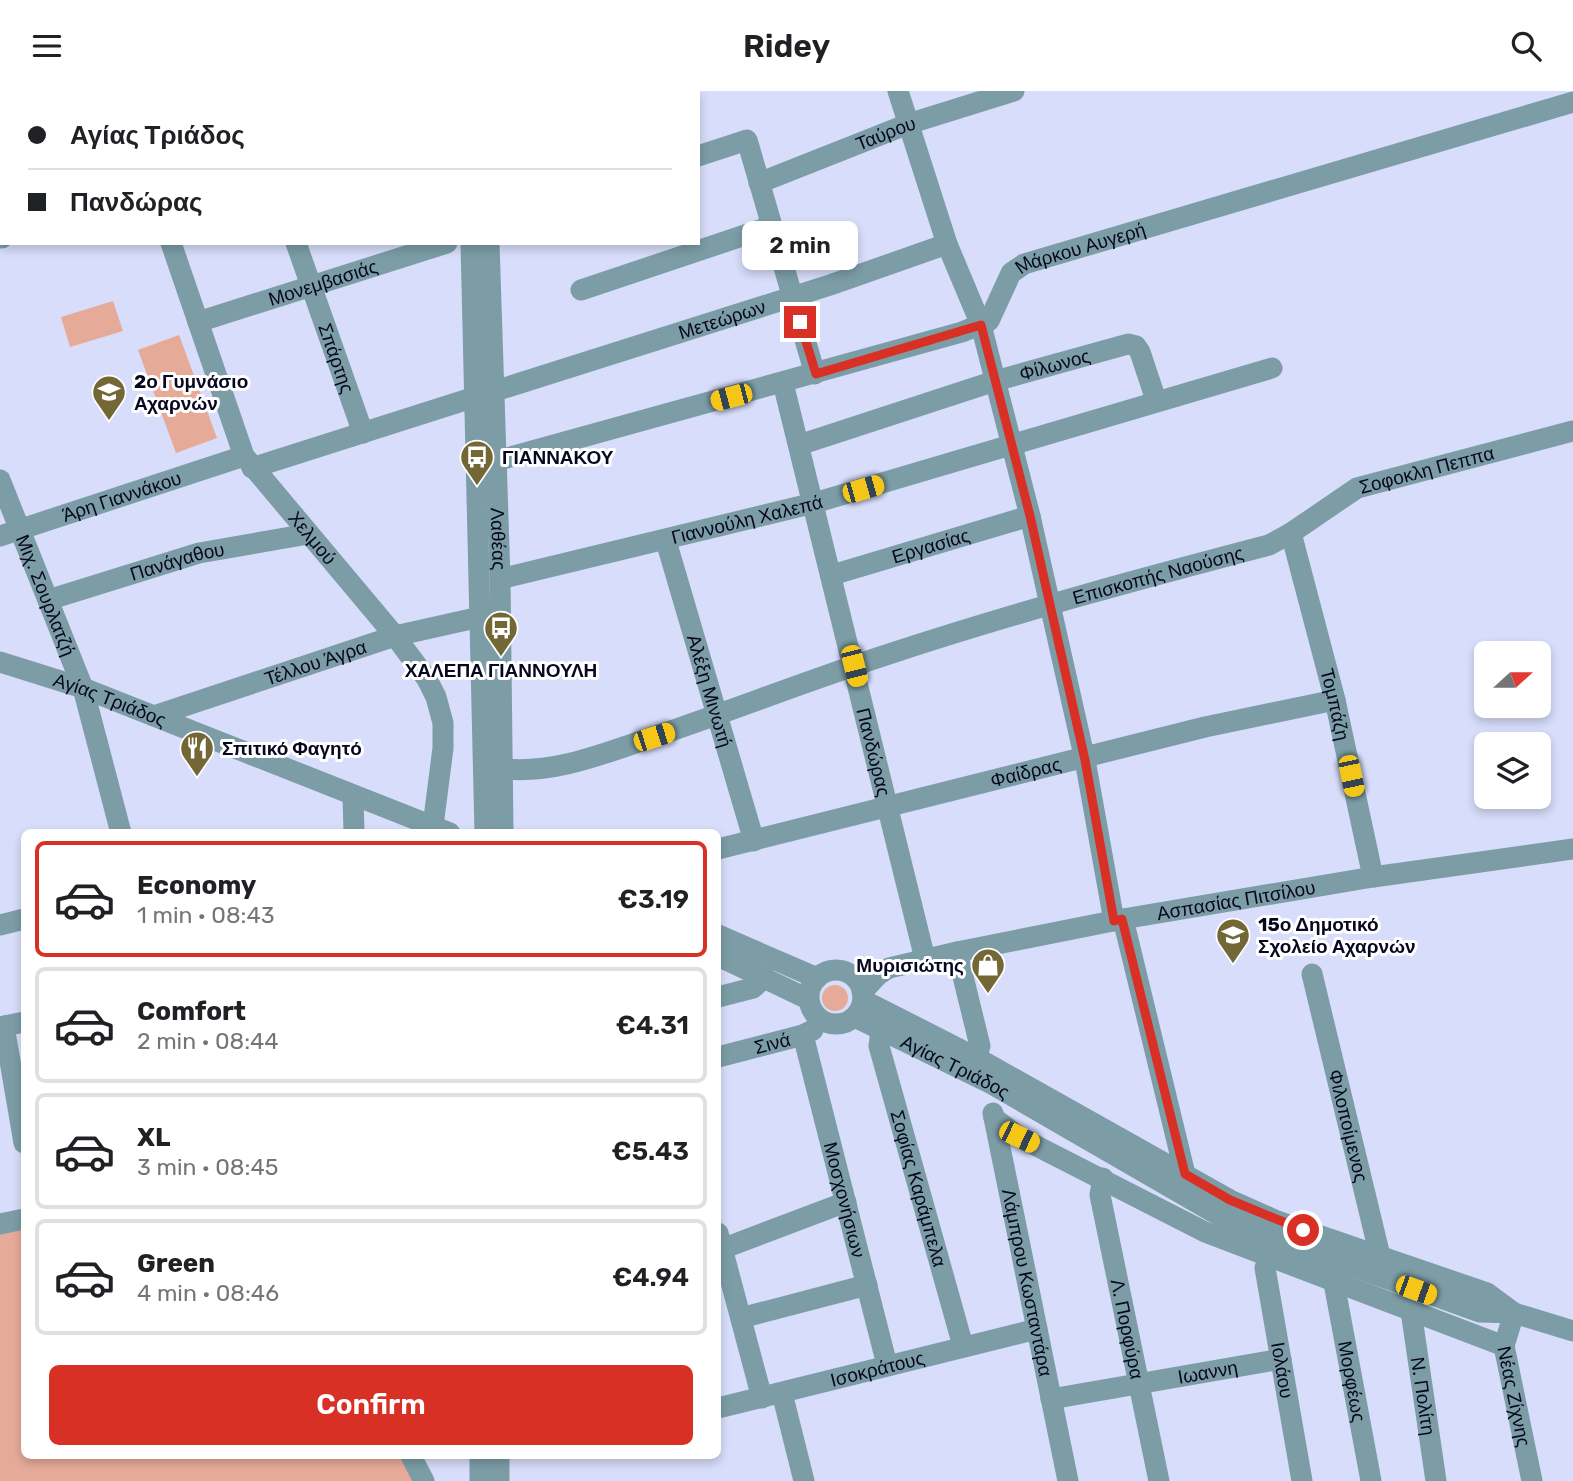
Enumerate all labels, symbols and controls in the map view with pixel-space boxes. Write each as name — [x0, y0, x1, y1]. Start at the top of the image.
icon: menu — [28, 27, 66, 65]
text: Ridey — [743, 27, 830, 65]
icon: search — [1507, 27, 1545, 65]
street label: Ταύρου — [852, 111, 918, 155]
text: Αγίας Τριάδος — [70, 120, 245, 151]
text: Πανδώρας — [70, 187, 203, 218]
street label: Μάρκου Αυγερή — [1010, 217, 1148, 278]
callout: 2 min — [742, 221, 858, 269]
text: 2 min — [769, 231, 831, 259]
street label: Μονεμβασιάς — [265, 254, 380, 310]
street label: Μετεώρων — [675, 295, 768, 344]
route end — [784, 306, 816, 338]
street label: Σπάρτης — [314, 320, 359, 396]
street label: Φίλωνος — [1016, 344, 1093, 385]
place label: 2ο Γυμνάσιο Αχαρνών — [134, 370, 248, 415]
school or university icon: 2ο Γυμνάσιο Αχαρνών — [90, 373, 128, 422]
car — [708, 381, 755, 413]
bus stop icon: ΓΙΑΝΝΑΚΟΥ — [458, 438, 496, 487]
street label: Σοφοκλη Πεππα — [1357, 441, 1496, 498]
place label: ΓΙΑΝΝΑΚΟΥ — [502, 446, 614, 469]
street label: Άρη Γιαννάκου — [59, 466, 184, 526]
car — [840, 473, 887, 505]
street label: Γιαννούλη Χαλεπά — [669, 490, 825, 549]
street label: Χελμού — [284, 506, 342, 569]
street label: Λαθέας — [486, 507, 511, 571]
street label: Εργασίας — [889, 523, 972, 568]
street label: Μιχ. Σουρλατζή — [11, 531, 80, 659]
street label: Πανάγαθου — [127, 537, 226, 585]
street label: Επισκοπής Ναούσης — [1070, 541, 1246, 609]
bus stop icon: ΧΑΛΕΠΑ ΓΙΑΝΝΟΥΛΗ — [482, 609, 520, 658]
street label: Αλέξη Μινωτή — [682, 631, 737, 750]
street label: Τέλλου Άγρα — [261, 635, 369, 690]
north arrow — [1474, 641, 1550, 717]
map controls — [1474, 641, 1551, 809]
car — [839, 643, 870, 689]
place label: ΧΑΛΕΠΑ ΓΙΑΝΝΟΥΛΗ — [405, 659, 597, 682]
street label: Τομπάζη — [1316, 666, 1355, 743]
street label: Αγίας Τριάδος — [51, 668, 169, 731]
street label: Πανδώρας — [852, 705, 896, 799]
car — [631, 721, 678, 753]
restaurant icon: Σπιτικό Φαγητό — [178, 729, 216, 778]
button: layers — [1474, 732, 1551, 809]
place label: Σπιτικό Φαγητό — [222, 737, 362, 760]
street label: Φαίδρας — [988, 752, 1063, 792]
car — [1337, 753, 1366, 799]
icon: car — [53, 868, 116, 931]
text: Economy — [137, 870, 256, 901]
street label: Ασπασίας Πιτσίλου — [1155, 875, 1317, 925]
text: €3.19 — [618, 884, 689, 915]
text: 1 min · 08:43 — [137, 901, 275, 929]
place label: 15ο Δημοτικό Σχολείο Αχαρνών — [1258, 913, 1416, 958]
school or university icon: 15ο Δημοτικό Σχολείο Αχαρνών — [1214, 916, 1252, 965]
shop icon: Μυρισιώτης — [969, 946, 1007, 995]
place label: Μυρισιώτης — [856, 954, 964, 977]
icon: car — [53, 994, 116, 1057]
text: Comfort — [137, 996, 246, 1027]
text: €4.31 — [616, 1010, 689, 1041]
text: 2 min · 08:44 — [137, 1027, 279, 1055]
street label: Σινά — [752, 1027, 793, 1059]
street label: Αγίας Τριάδος — [897, 1030, 1014, 1104]
street label: Φιλοποίμενος — [1324, 1067, 1373, 1184]
street label: Σοφίας Καράμπελα — [886, 1107, 952, 1269]
car — [996, 1118, 1043, 1156]
icon: car — [53, 1120, 116, 1183]
text: XL — [137, 1122, 170, 1153]
text: €5.43 — [612, 1136, 689, 1167]
street label: Μοσχονήσιων — [819, 1139, 871, 1260]
text: 3 min · 08:45 — [137, 1153, 278, 1181]
street label: Λάμπρου Κωσταντάρα — [997, 1187, 1058, 1378]
route start — [1287, 1214, 1319, 1246]
icon: car — [53, 1246, 116, 1309]
text: Green — [137, 1248, 215, 1279]
text: €4.94 — [612, 1262, 689, 1293]
car — [1393, 1273, 1440, 1307]
street label: Λ. Πορφύρα — [1106, 1277, 1149, 1381]
text: 4 min · 08:46 — [137, 1279, 279, 1307]
street label: Μορφέως — [1334, 1339, 1371, 1424]
street label: Ιολάου — [1267, 1340, 1299, 1400]
street label: Νέας Ζίχνης — [1493, 1344, 1536, 1449]
street label: Ισοκράτους — [828, 1346, 927, 1391]
street label: Ιωαννη — [1176, 1355, 1240, 1388]
street label: Ν. Πολίτη — [1406, 1355, 1441, 1437]
button: Confirm — [49, 1365, 693, 1445]

